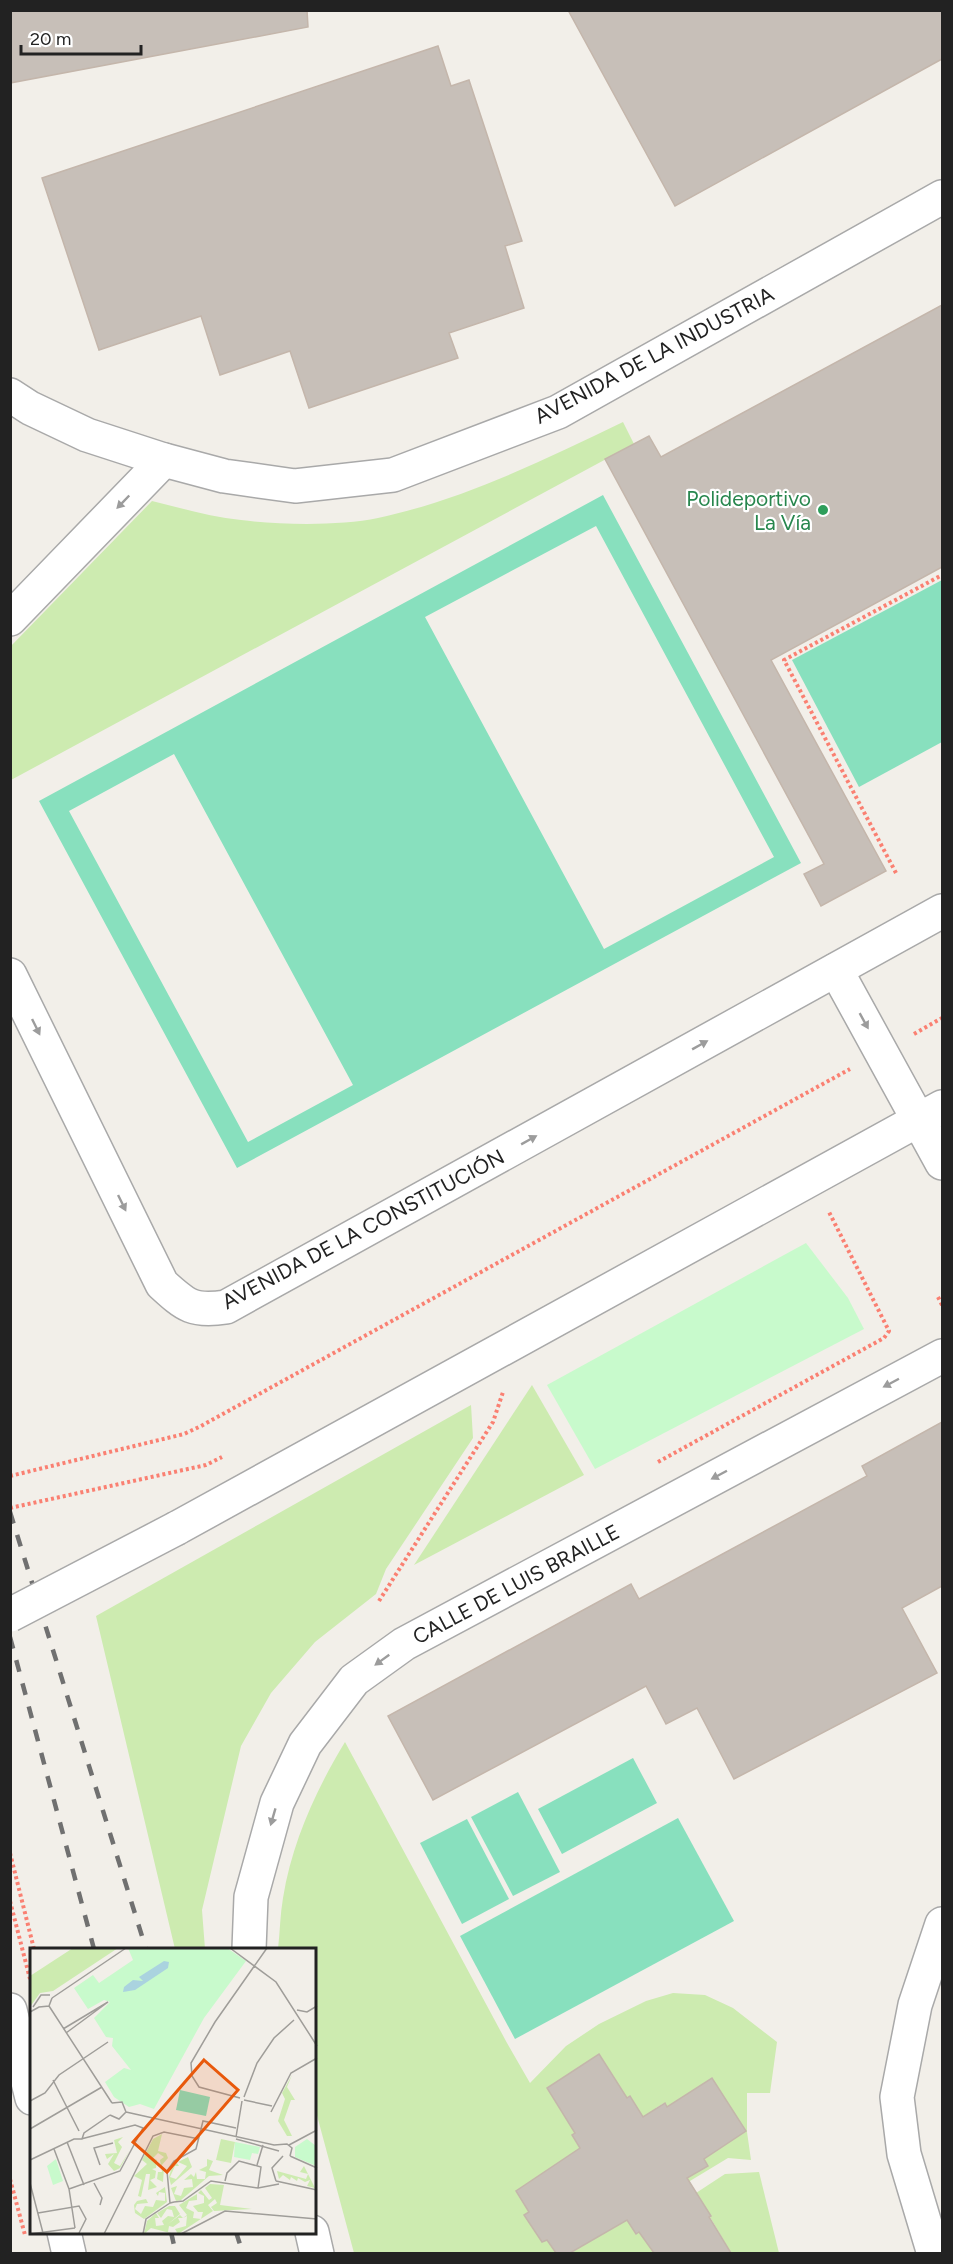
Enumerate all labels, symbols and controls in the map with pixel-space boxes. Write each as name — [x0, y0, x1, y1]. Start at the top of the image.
scale bar — [21, 18, 141, 56]
text: 20 m — [30, 28, 71, 50]
street label: AVENIDA DE LA INDUSTRIA — [530, 281, 778, 429]
place label: Polideportivo La Vía — [686, 486, 811, 535]
one-way arrow — [116, 495, 130, 510]
marker: Polideportivo La Vía — [816, 503, 830, 517]
one-way arrow — [859, 1013, 870, 1029]
one-way arrow — [32, 1019, 41, 1036]
one-way arrow — [692, 1040, 708, 1051]
one-way arrow — [521, 1135, 538, 1145]
street label: AVENIDA DE LA CONSTITUCIÓN — [218, 1144, 508, 1314]
one-way arrow — [117, 1194, 127, 1211]
one-way arrow — [882, 1378, 899, 1388]
one-way arrow — [710, 1470, 727, 1480]
street label: CALLE DE LUIS BRAILLE — [408, 1519, 624, 1649]
one-way arrow — [375, 1653, 390, 1665]
one-way arrow — [268, 1808, 277, 1826]
inset map — [30, 1948, 316, 2234]

